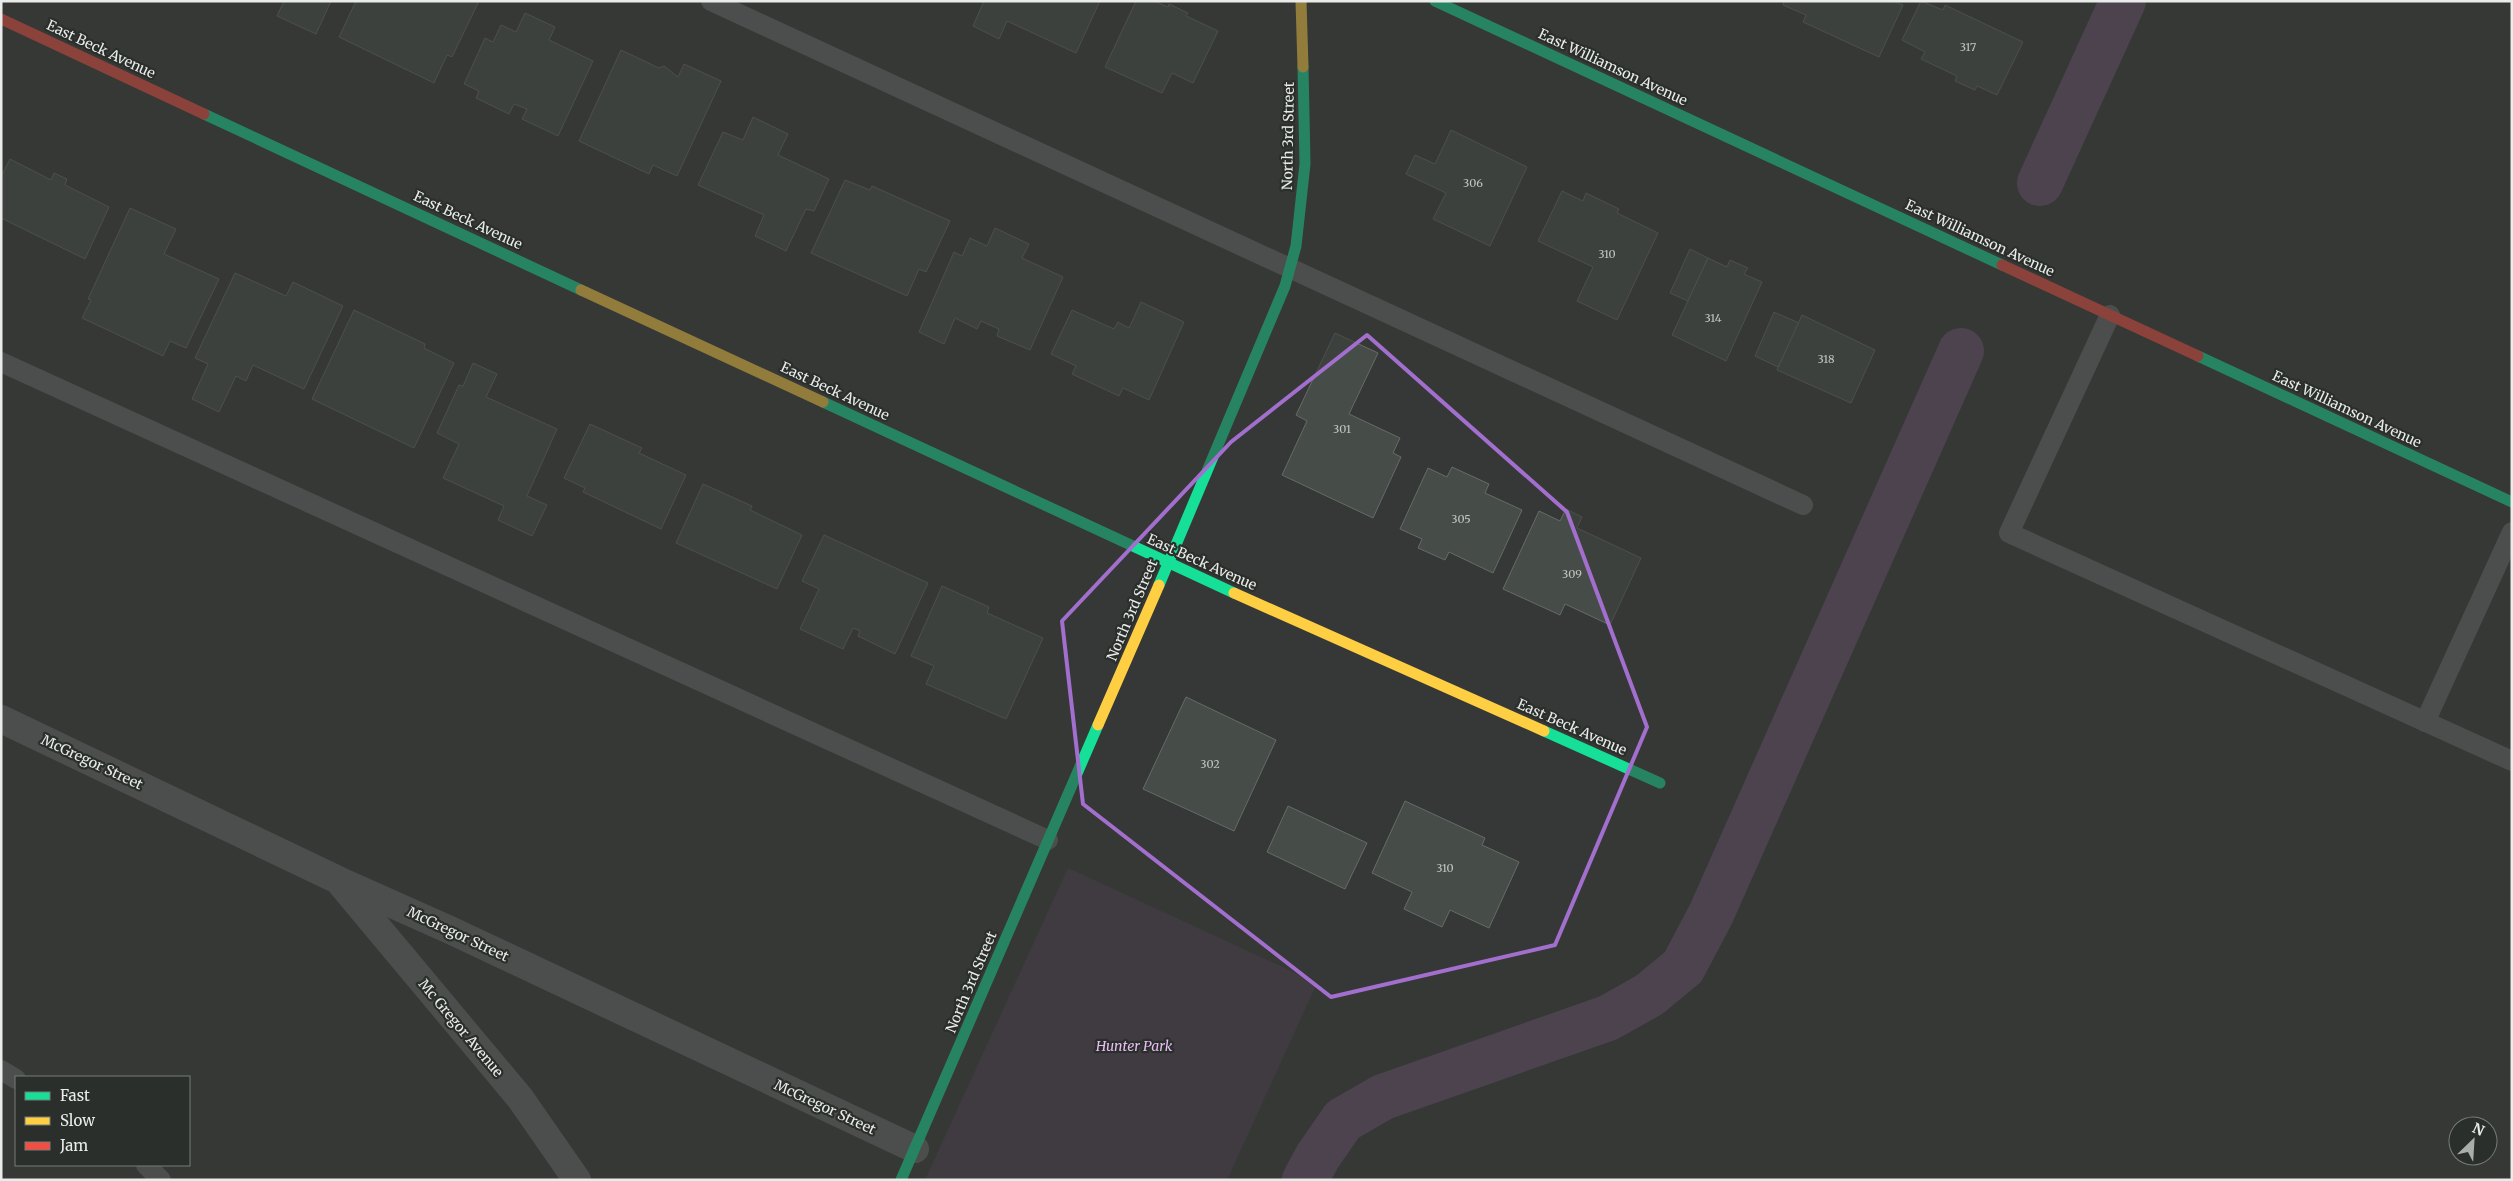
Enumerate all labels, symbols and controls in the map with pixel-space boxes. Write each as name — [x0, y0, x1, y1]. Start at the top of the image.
street label: East Beck Avenue — [44, 16, 158, 82]
street label: East Williamson Avenue — [1536, 25, 1690, 109]
house number: 317 — [1960, 40, 1976, 54]
street label: North 3rd Street — [1278, 81, 1298, 190]
house number: 306 — [1463, 176, 1483, 190]
street label: East Beck Avenue — [411, 187, 525, 253]
street label: East Williamson Avenue — [1903, 196, 2057, 280]
house number: 310 — [1598, 247, 1616, 261]
house number: 314 — [1705, 311, 1722, 325]
house number: 318 — [1817, 352, 1835, 366]
street label: East Beck Avenue — [778, 358, 892, 424]
street label: East Williamson Avenue — [2270, 367, 2424, 451]
house number: 301 — [1333, 422, 1351, 436]
house number: 305 — [1451, 512, 1471, 526]
street label: East Beck Avenue — [1144, 530, 1260, 594]
street label: North 3rd Street — [1103, 556, 1162, 663]
house number: 309 — [1562, 567, 1582, 581]
street label: East Beck Avenue — [1514, 695, 1630, 759]
street label: McGregor Street — [38, 731, 146, 794]
house number: 302 — [1200, 757, 1220, 771]
house number: 310 — [1436, 861, 1454, 875]
street label: McGregor Street — [404, 903, 512, 966]
street label: North 3rd Street — [942, 928, 1001, 1035]
street label: Mc Gregor Avenue — [415, 975, 507, 1081]
park label: Hunter Park — [1095, 1037, 1173, 1055]
legend — [15, 1076, 190, 1166]
street label: McGregor Street — [771, 1076, 879, 1139]
text: Fast — [60, 1086, 90, 1105]
text: Slow — [60, 1111, 95, 1130]
north arrow — [2448, 1116, 2498, 1166]
text: N — [2470, 1119, 2487, 1140]
text: Jam — [59, 1136, 88, 1155]

